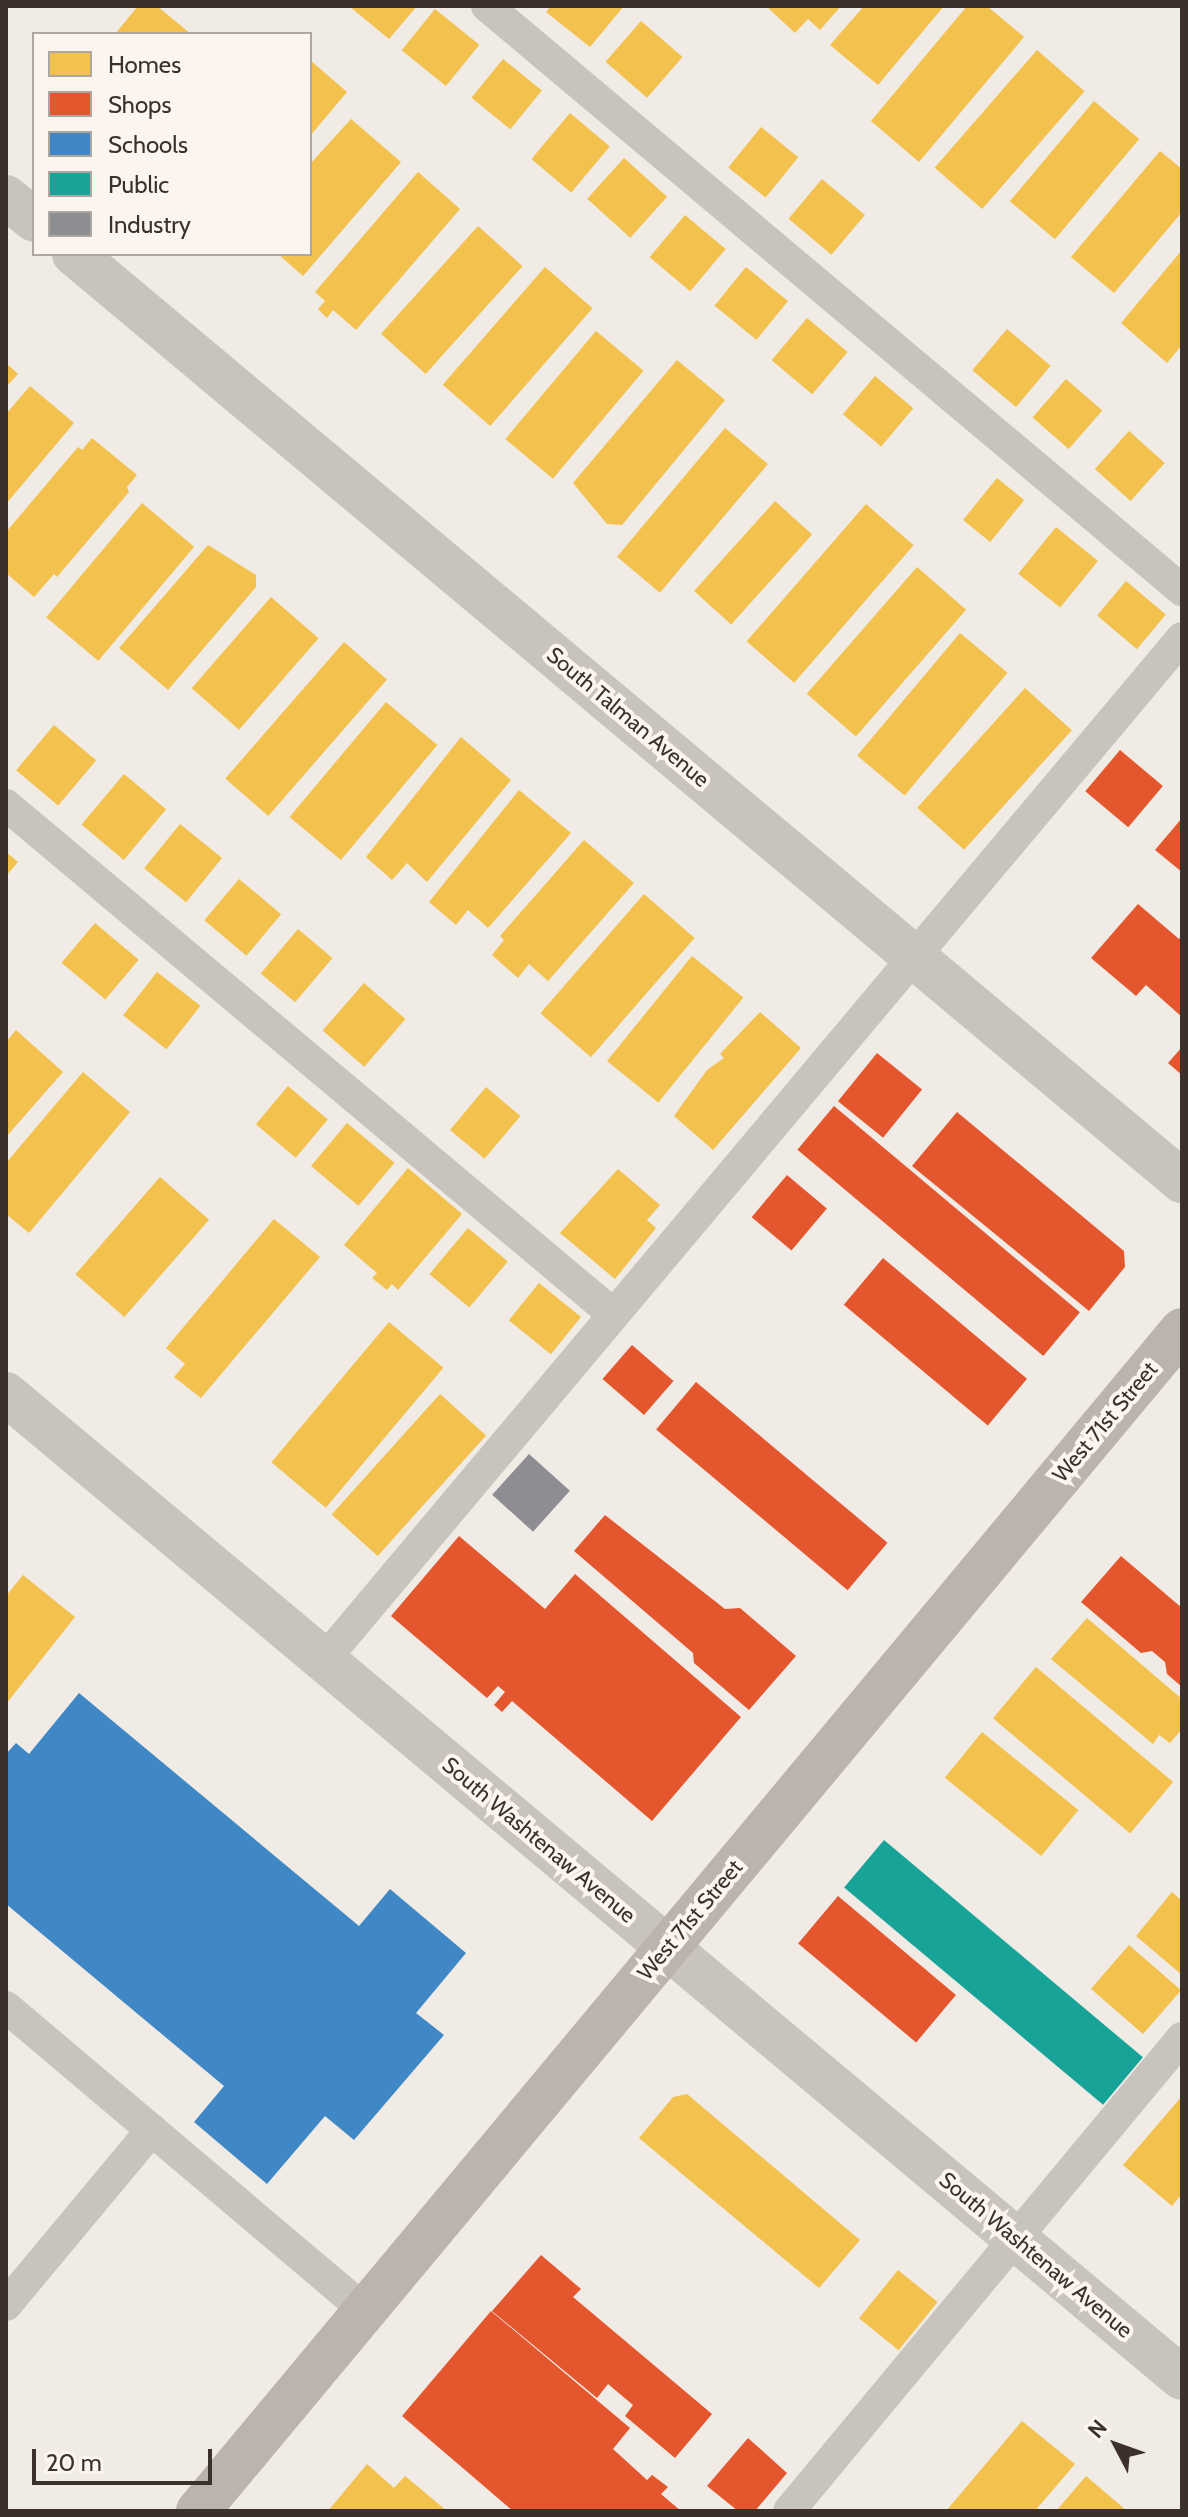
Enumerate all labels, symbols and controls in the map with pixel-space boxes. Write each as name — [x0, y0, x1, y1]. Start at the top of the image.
legend — [32, 32, 312, 256]
text: Homes — [108, 50, 181, 79]
text: Shops — [108, 90, 171, 119]
text: Schools — [108, 130, 188, 159]
text: Public — [108, 170, 169, 199]
text: Industry — [108, 210, 191, 239]
street label: South Talman Avenue — [541, 641, 715, 793]
street label: West 71st Street — [1047, 1356, 1163, 1488]
street label: South Washtenaw Avenue — [437, 1751, 641, 1929]
street label: West 71st Street — [632, 1854, 748, 1986]
street label: South Washtenaw Avenue — [934, 2166, 1138, 2344]
north arrow — [1076, 2405, 1156, 2485]
text: N — [1082, 2414, 1113, 2444]
scale bar — [36, 2433, 216, 2483]
text: 20 m — [46, 2448, 102, 2477]

